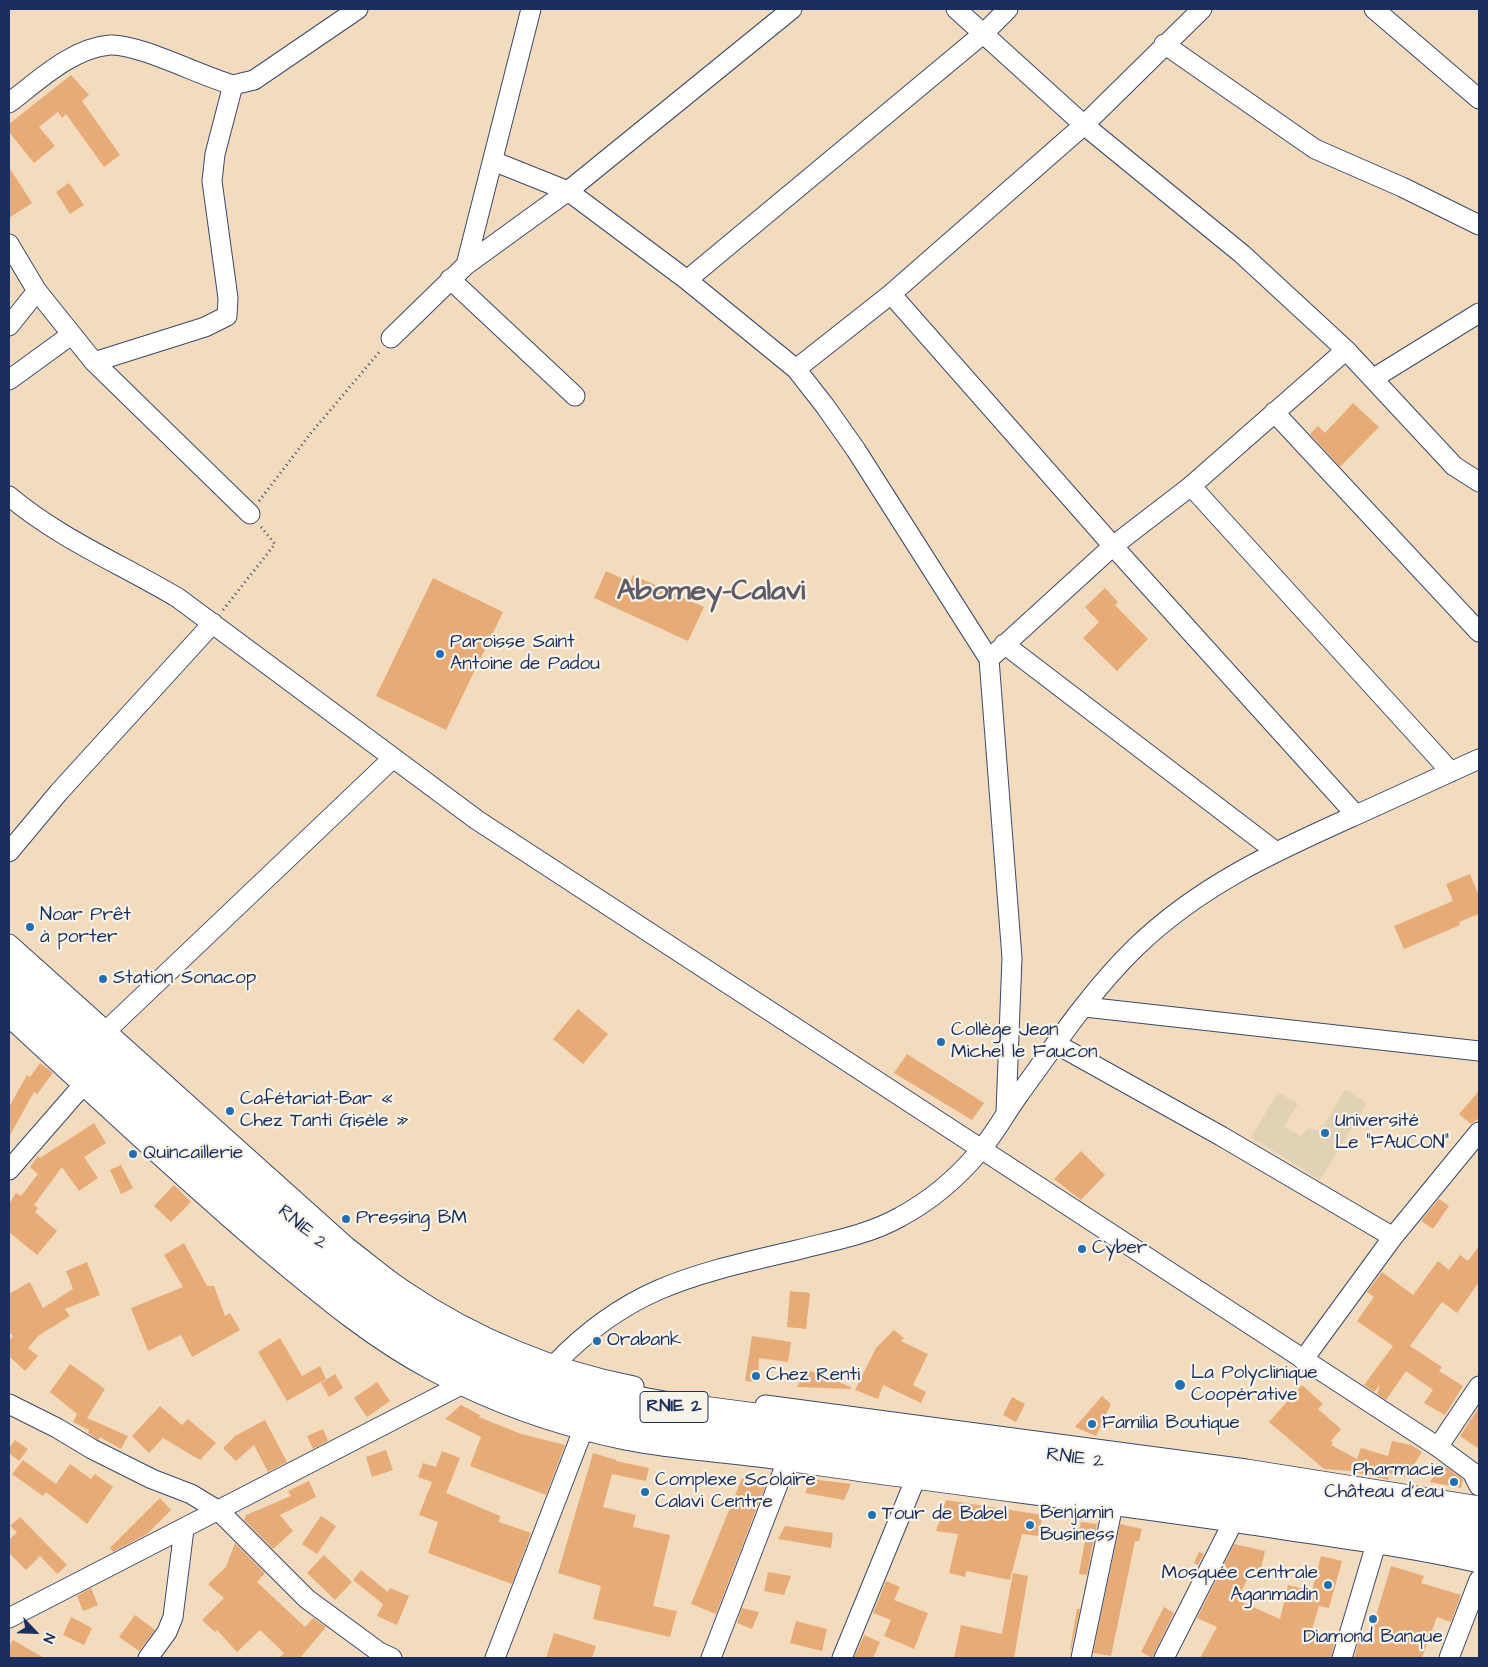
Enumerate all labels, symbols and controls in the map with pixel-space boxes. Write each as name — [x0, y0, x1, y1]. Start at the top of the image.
district label: Abomey-Calavi — [617, 576, 805, 610]
place label: Paroisse Saint Antoine de Padou — [450, 632, 600, 676]
marker: Paroisse Saint Antoine de Padou — [434, 648, 446, 660]
place label: Noar Prêt à porter — [40, 905, 131, 949]
marker: Noar Prêt à porter — [24, 921, 36, 933]
place label: Station Sonacop — [113, 968, 256, 990]
marker: Station Sonacop — [97, 973, 109, 985]
place label: Collège Jean Michel le Faucon — [951, 1020, 1097, 1064]
marker: Collège Jean Michel le Faucon — [935, 1036, 947, 1048]
place label: Cafétariat-Bar « Chez Tanti Gisèle » — [240, 1089, 408, 1133]
marker: Cafétariat-Bar « Chez Tanti Gisèle » — [224, 1105, 236, 1117]
place label: Université Le "FAUCON" — [1335, 1111, 1449, 1155]
marker: Université Le "FAUCON" — [1319, 1127, 1331, 1139]
place label: Quincaillerie — [143, 1143, 243, 1165]
marker: Quincaillerie — [127, 1148, 139, 1160]
street label: RNIE 2 — [272, 1201, 332, 1255]
place label: Pressing BM — [356, 1208, 467, 1230]
marker: Pressing BM — [340, 1213, 352, 1225]
place label: Cyber — [1092, 1238, 1147, 1260]
marker: Cyber — [1076, 1243, 1088, 1255]
place label: Orabank — [607, 1330, 681, 1352]
marker: Orabank — [591, 1335, 603, 1347]
place label: La Polyclinique Coopérative — [1191, 1363, 1318, 1407]
place label: Chez Renti — [766, 1365, 860, 1387]
marker: Chez Renti — [750, 1370, 762, 1382]
marker: La Polyclinique Coopérative — [1173, 1378, 1187, 1392]
road number: RNIE 2 — [640, 1391, 708, 1422]
place label: Familia Boutique — [1102, 1413, 1240, 1435]
marker: Familia Boutique — [1086, 1418, 1098, 1430]
street label: RNIE 2 — [1045, 1444, 1105, 1474]
place label: Pharmacie Château d’eau — [1324, 1460, 1444, 1504]
place label: Complexe Scolaire Calavi Centre — [655, 1470, 816, 1514]
marker: Pharmacie Château d’eau — [1448, 1476, 1460, 1488]
marker: Complexe Scolaire Calavi Centre — [639, 1486, 651, 1498]
place label: Benjamin Business — [1040, 1503, 1114, 1547]
place label: Tour de Babel — [882, 1504, 1007, 1526]
marker: Tour de Babel — [866, 1509, 878, 1521]
marker: Benjamin Business — [1024, 1519, 1036, 1531]
place label: Mosquée centrale Aganmadin — [1162, 1563, 1318, 1607]
marker: Mosquée centrale Aganmadin — [1322, 1579, 1334, 1591]
north arrow — [10, 1607, 60, 1657]
marker: Diamond Banque — [1367, 1613, 1379, 1625]
place label: Diamond Banque — [1303, 1627, 1443, 1649]
text: N — [38, 1630, 60, 1646]

